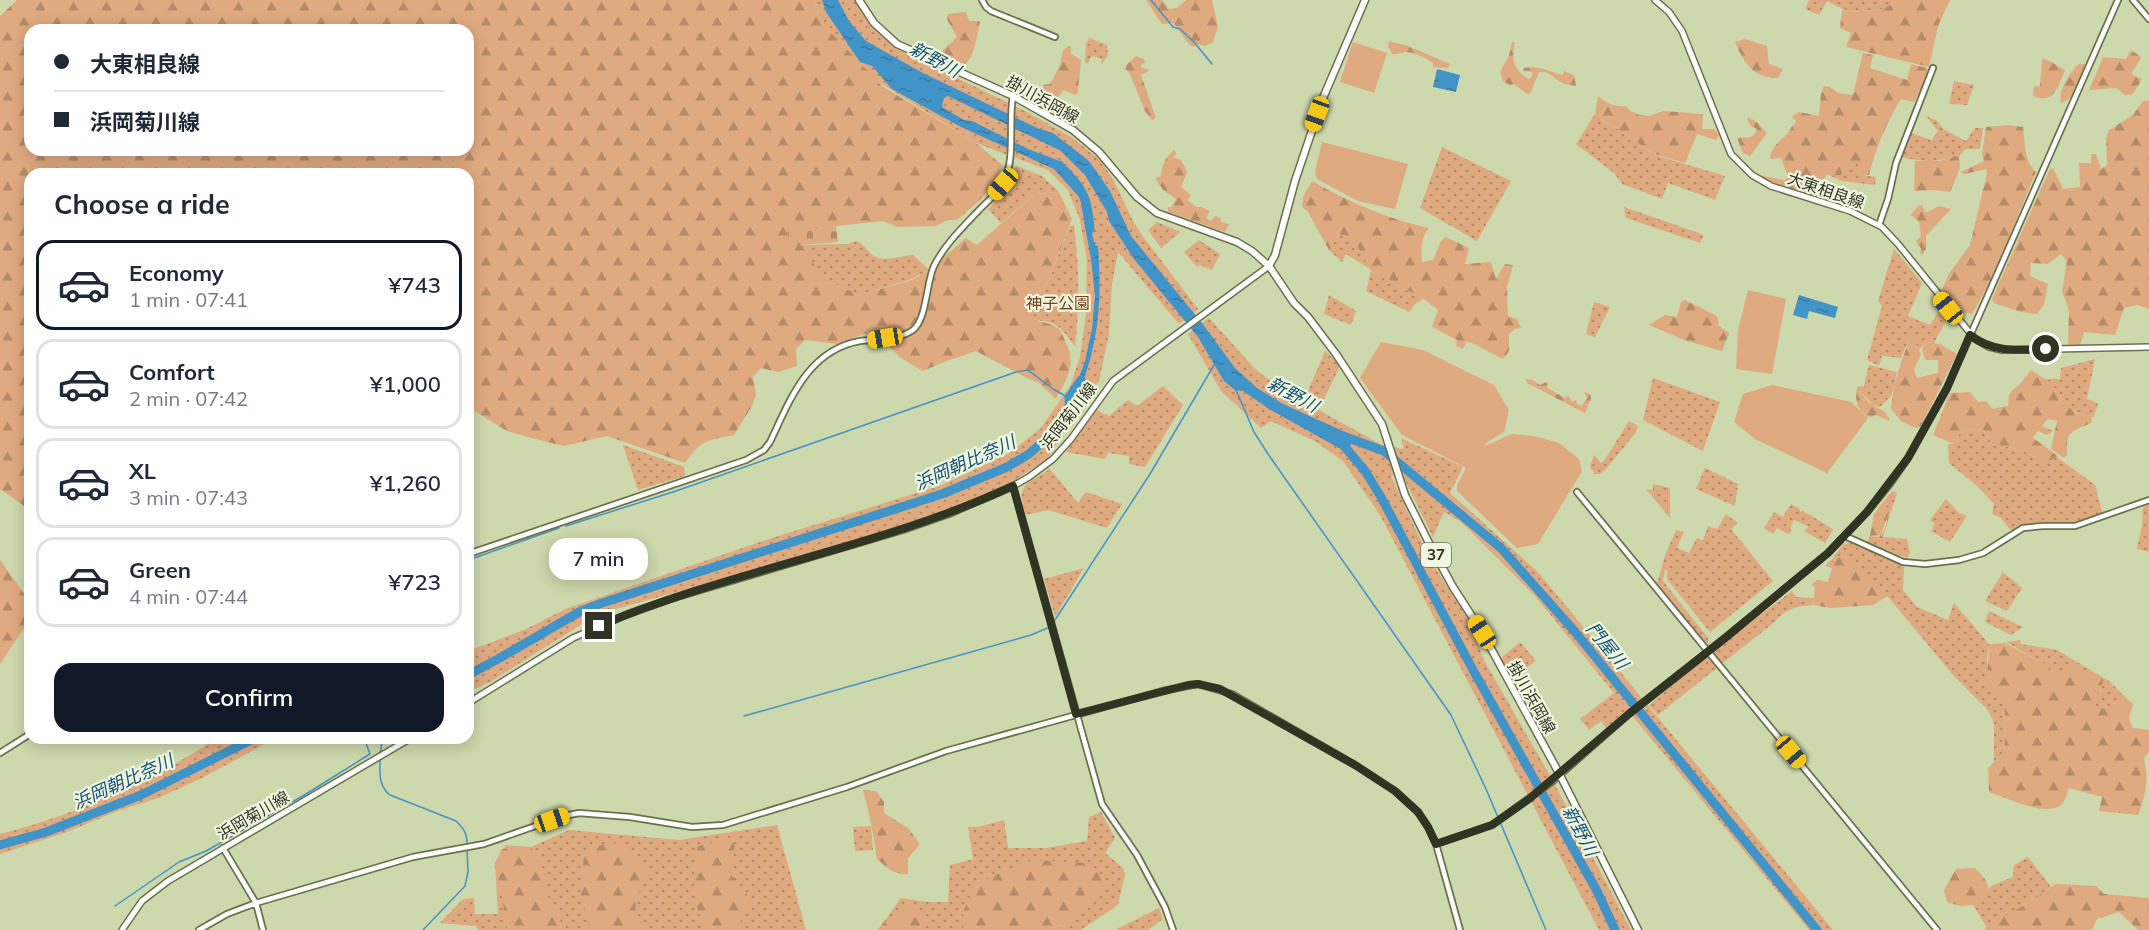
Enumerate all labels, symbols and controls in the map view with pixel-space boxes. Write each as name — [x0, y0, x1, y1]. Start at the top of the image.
water label: 新野川 — [906, 37, 966, 83]
text: 大東相良線 — [90, 50, 200, 78]
street label: 掛川浜岡線 — [1003, 71, 1083, 127]
car — [1302, 94, 1332, 134]
text: 浜岡菊川線 — [90, 108, 200, 136]
car — [984, 165, 1022, 203]
street label: 大東相良線 — [1785, 168, 1867, 212]
text: Choose a ride — [54, 187, 230, 221]
icon: car — [57, 258, 111, 312]
text: Economy — [129, 259, 224, 287]
text: ¥743 — [388, 271, 441, 299]
text: 1 min · 07:41 — [129, 287, 248, 312]
car — [1930, 288, 1966, 328]
park label: 神子公園 — [1026, 293, 1090, 313]
car — [866, 326, 904, 350]
route start — [2032, 335, 2059, 362]
icon: car — [57, 357, 111, 411]
text: Comfort — [129, 358, 215, 386]
text: ¥1,000 — [370, 370, 441, 398]
water label: 新野川 — [1264, 372, 1324, 418]
street label: 浜岡菊川線 — [1035, 378, 1101, 454]
text: 2 min · 07:42 — [129, 386, 248, 411]
water label: 浜岡朝比奈川 — [911, 429, 1021, 495]
icon: car — [57, 456, 111, 510]
text: XL — [129, 457, 156, 485]
text: ¥1,260 — [370, 469, 441, 497]
text: 3 min · 07:43 — [129, 485, 248, 510]
callout: 7 min — [550, 539, 648, 581]
road number: 37 — [1421, 543, 1451, 567]
text: 7 min — [573, 546, 624, 571]
icon: car — [57, 555, 111, 609]
text: Green — [129, 556, 191, 584]
text: ¥723 — [388, 568, 441, 596]
text: 4 min · 07:44 — [129, 584, 248, 609]
route end — [585, 612, 612, 639]
car — [1465, 612, 1499, 652]
water label: 門屋川 — [1581, 617, 1635, 675]
street label: 掛川浜岡線 — [1504, 657, 1560, 737]
button: Confirm — [54, 663, 444, 732]
car — [1773, 732, 1809, 772]
water label: 浜岡朝比奈川 — [69, 748, 179, 814]
street label: 浜岡菊川線 — [213, 786, 293, 844]
water label: 新野川 — [1558, 802, 1604, 862]
car — [532, 806, 572, 834]

